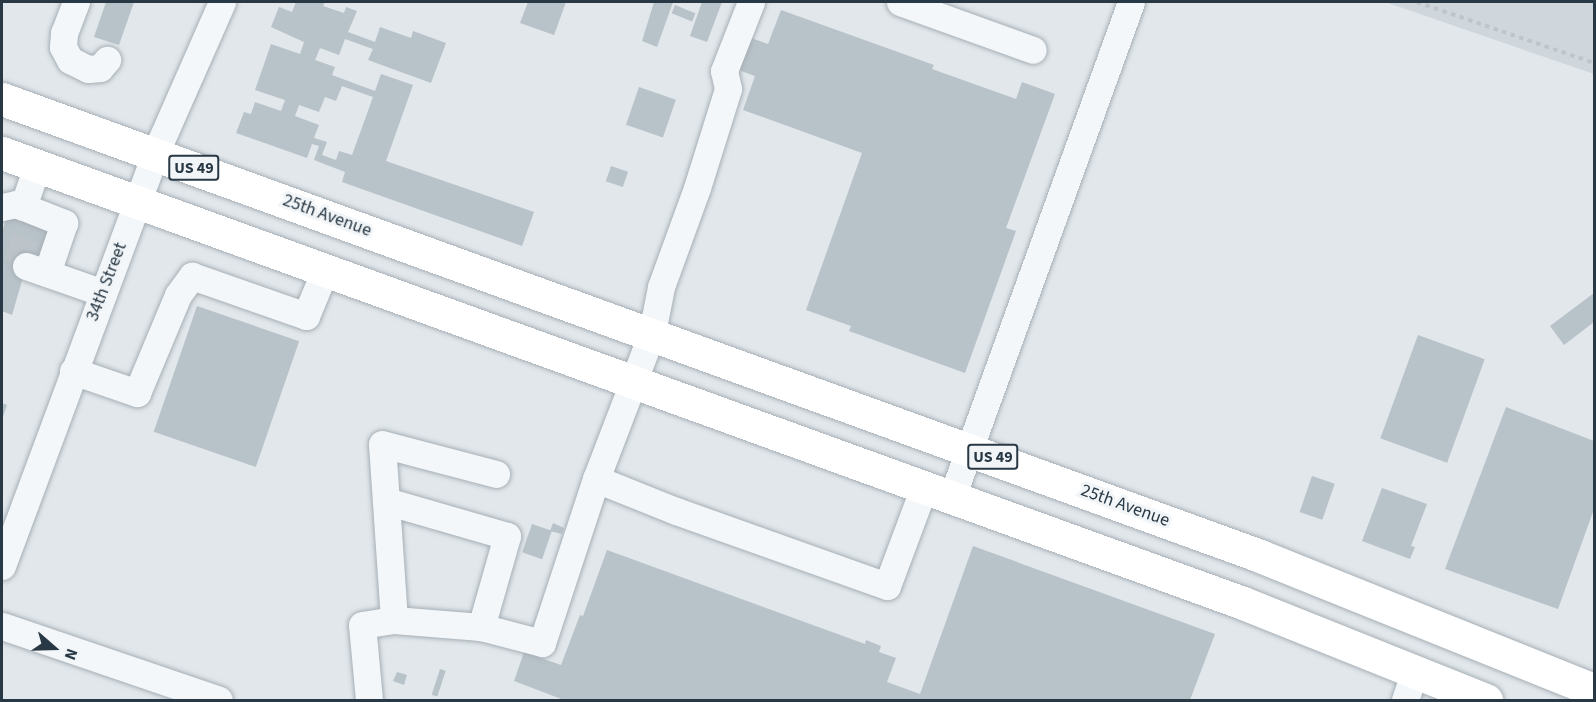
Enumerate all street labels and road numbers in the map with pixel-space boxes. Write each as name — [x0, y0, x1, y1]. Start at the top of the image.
road number: US 49 — [167, 155, 221, 181]
street label: 25th Avenue — [280, 190, 374, 242]
street label: 34th Street — [82, 240, 132, 324]
road number: US 49 — [966, 444, 1020, 470]
street label: 25th Avenue — [1078, 480, 1172, 532]

